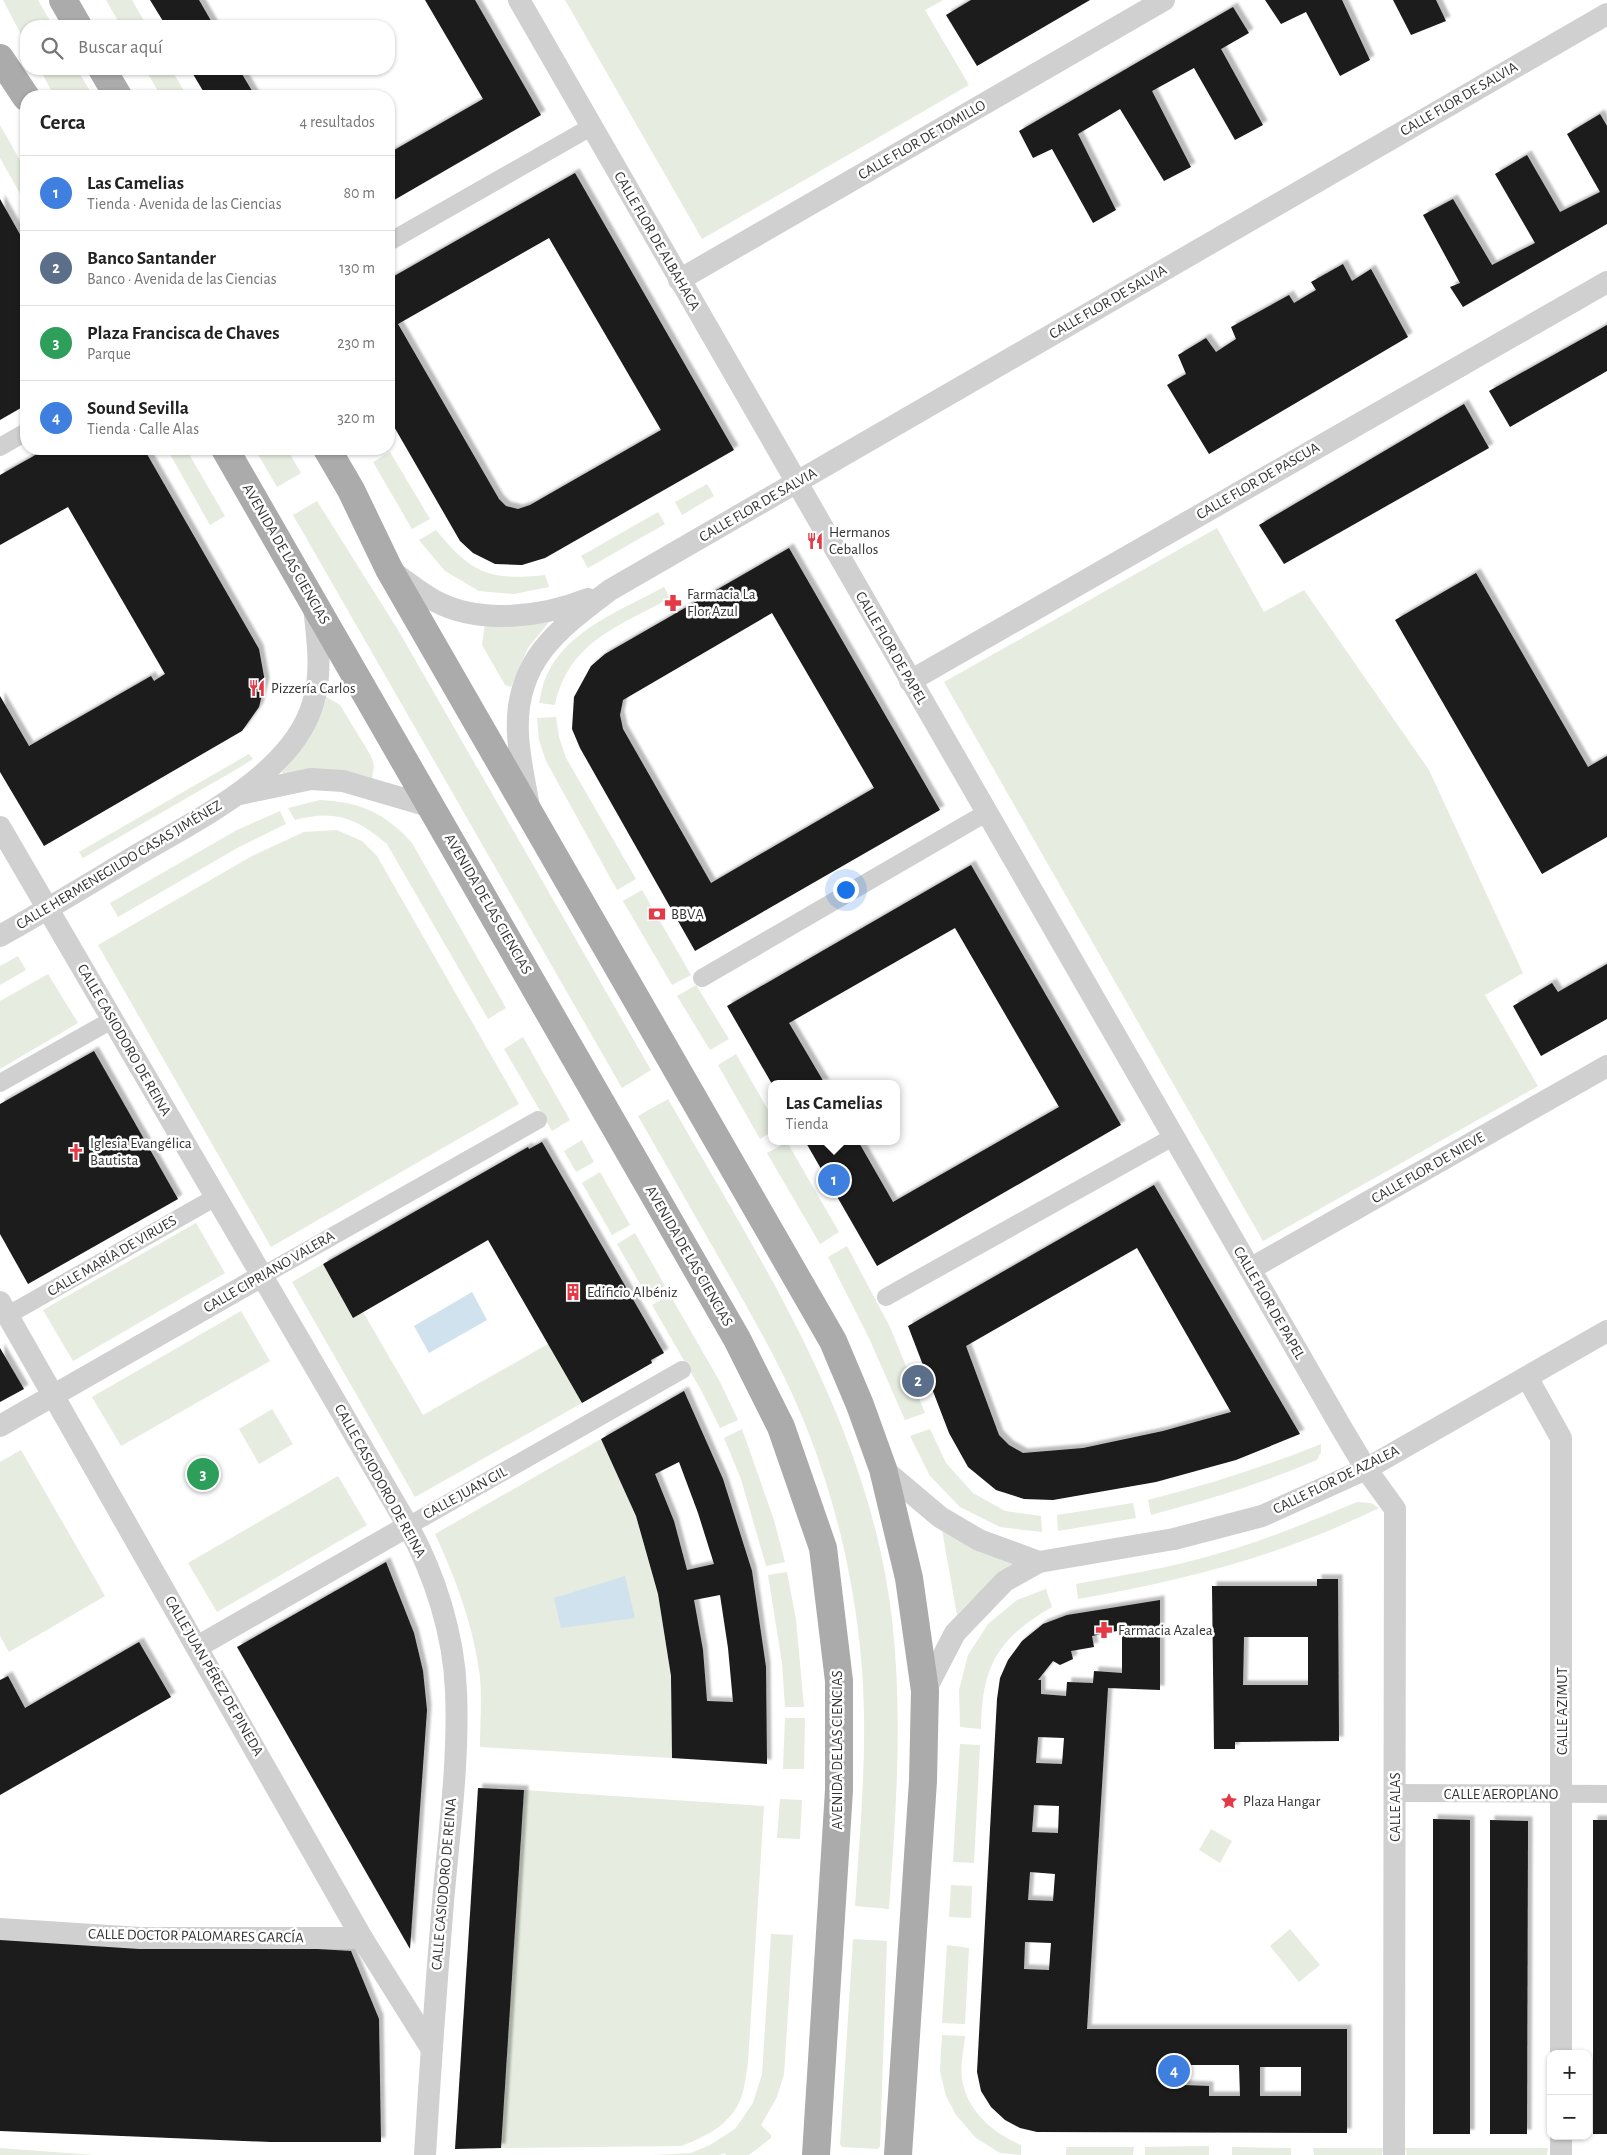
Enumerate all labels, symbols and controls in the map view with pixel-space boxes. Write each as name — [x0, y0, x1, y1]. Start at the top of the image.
search box — [20, 20, 395, 75]
icon: search — [38, 34, 66, 62]
text: Buscar aquí — [78, 38, 163, 57]
street label: CALLE FLOR DE SALVIA — [1398, 59, 1521, 139]
street label: CALLE FLOR DE TOMILLO — [856, 97, 988, 183]
text: Cerca — [40, 112, 86, 133]
text: 4 resultados — [300, 114, 375, 130]
street label: CALLE FLOR DE ALBAHACA — [611, 169, 703, 313]
text: Las Camelias — [87, 174, 184, 193]
text: 1 — [53, 185, 59, 201]
text: 80 m — [344, 185, 375, 201]
text: Tienda · Avenida de las Ciencias — [87, 196, 282, 212]
text: Banco Santander — [87, 249, 216, 268]
text: 2 — [52, 260, 60, 276]
text: 130 m — [339, 260, 375, 276]
street label: CALLE FLOR DE SALVIA — [1047, 262, 1170, 342]
text: Banco · Avenida de las Ciencias — [87, 271, 277, 287]
text: Plaza Francisca de Chaves — [87, 324, 279, 343]
text: 3 — [53, 335, 59, 351]
text: 230 m — [337, 335, 375, 351]
text: Parque — [87, 346, 131, 362]
text: Sound Sevilla — [87, 399, 189, 418]
text: 4 — [52, 410, 60, 426]
text: 320 m — [337, 410, 375, 426]
text: Tienda · Calle Alas — [87, 421, 199, 437]
street label: CALLE FLOR DE PASCUA — [1194, 440, 1322, 522]
street label: CALLE FLOR DE SALVIA — [697, 465, 820, 545]
street label: AVENIDA DE LAS CIENCIAS — [240, 481, 332, 627]
place label: Hermanos Ceballos — [829, 525, 890, 557]
restaurant icon: Hermanos Ceballos — [805, 531, 825, 551]
place label: Farmacia La Flor Azul — [687, 587, 756, 619]
street label: CALLE FLOR DE PAPEL — [853, 589, 930, 708]
pharmacy icon: Farmacia La Flor Azul — [663, 593, 683, 613]
restaurant icon: Pizzería Carlos — [247, 678, 267, 698]
place label: Pizzería Carlos — [271, 681, 355, 696]
street label: CALLE HERMENEGILDO CASAS JIMÉNEZ — [13, 796, 224, 932]
street label: AVENIDA DE LAS CIENCIAS — [442, 831, 534, 977]
your location — [833, 877, 859, 903]
bank icon: BBVA — [647, 904, 667, 924]
place label: BBVA — [671, 907, 704, 922]
street label: CALLE CASIODORO DE REINA — [74, 961, 174, 1119]
popup — [768, 1080, 900, 1145]
text: Las Camelias — [786, 1094, 883, 1113]
text: Tienda — [786, 1116, 829, 1132]
street label: CALLE FLOR DE NIEVE — [1369, 1130, 1487, 1206]
place label: Iglesia Evangélica Bautista — [90, 1136, 192, 1168]
church icon: Iglesia Evangélica Bautista — [66, 1142, 86, 1162]
pin: 1 — [818, 1161, 850, 1199]
street label: AVENIDA DE LAS CIENCIAS — [643, 1183, 735, 1329]
street label: CALLE MARÍA DE VIRUES — [44, 1211, 179, 1299]
street label: CALLE CIPRIANO VALERA — [201, 1228, 337, 1316]
street label: CALLE FLOR DE PAPEL — [1231, 1244, 1308, 1363]
building icon: Edificio Albéniz — [563, 1282, 583, 1302]
place label: Edificio Albéniz — [587, 1285, 677, 1300]
pin: 2 — [902, 1362, 934, 1400]
street label: CALLE CASIODORO DE REINA — [332, 1402, 429, 1560]
street label: CALLE FLOR DE AZALEA — [1271, 1443, 1402, 1517]
pin: 3 — [187, 1455, 219, 1493]
street label: CALLE JUAN GIL — [421, 1464, 510, 1522]
street label: CALLE JUAN PÉREZ DE PINEDA — [162, 1593, 268, 1759]
pharmacy icon: Farmacia Azalea — [1094, 1620, 1114, 1640]
place label: Farmacia Azalea — [1118, 1623, 1213, 1638]
street label: CALLE AZIMUT — [1555, 1666, 1570, 1755]
street label: AVENIDA DE LAS CIENCIAS — [830, 1670, 845, 1830]
street label: CALLE ALAS — [1388, 1772, 1403, 1842]
street label: CALLE AEROPLANO — [1444, 1787, 1558, 1802]
place icon: Plaza Hangar — [1219, 1791, 1239, 1811]
place label: Plaza Hangar — [1243, 1794, 1320, 1809]
street label: CALLE CASIODORO DE REINA — [429, 1797, 459, 1971]
street label: CALLE DOCTOR PALOMARES GARCÍA — [88, 1925, 304, 1945]
map controls — [1547, 2050, 1592, 2140]
button: + — [1547, 2050, 1592, 2095]
pin: 4 — [1158, 2052, 1190, 2090]
button: − — [1547, 2095, 1592, 2140]

